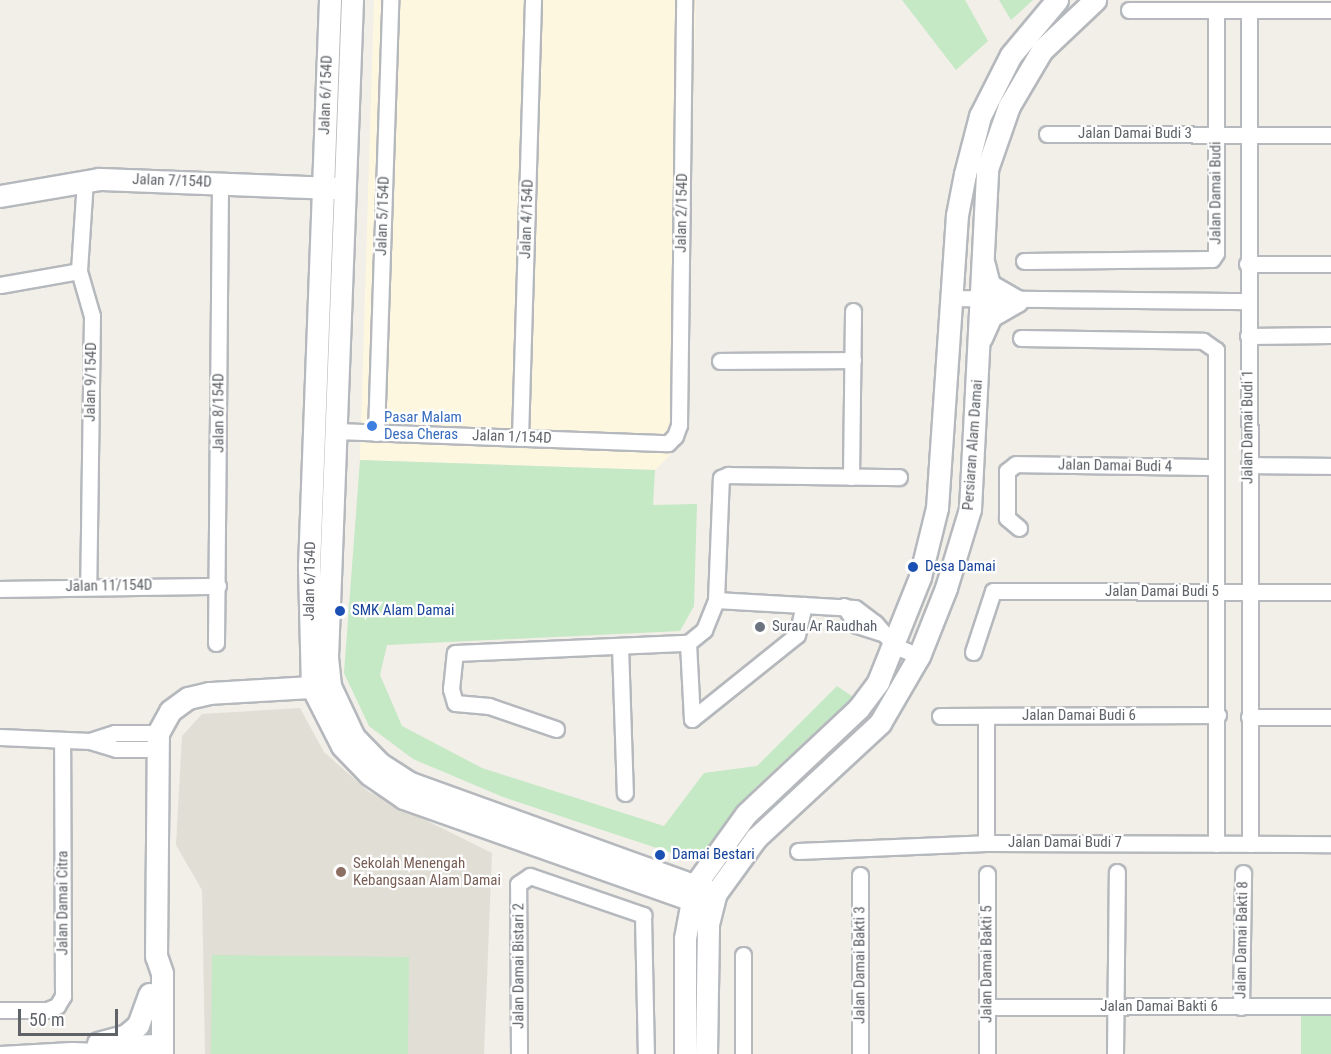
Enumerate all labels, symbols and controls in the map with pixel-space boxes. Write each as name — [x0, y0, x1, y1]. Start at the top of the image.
street label: Jalan 6/154D — [316, 55, 336, 135]
street label: Jalan Damai Budi 3 — [1078, 125, 1192, 143]
street label: Jalan Damai Budi — [1207, 141, 1225, 245]
street label: Jalan 7/154D — [132, 171, 212, 191]
street label: Jalan 2/154D — [672, 173, 692, 253]
street label: Jalan 5/154D — [373, 176, 393, 256]
street label: Jalan 4/154D — [517, 179, 537, 259]
street label: Jalan 9/154D — [81, 342, 101, 422]
street label: Jalan Damai Budi 1 — [1239, 370, 1257, 484]
street label: Jalan 8/154D — [210, 373, 228, 453]
street label: Persiaran Alam Damai — [959, 379, 987, 511]
place label: Pasar Malam Desa Cheras — [384, 408, 462, 443]
marker: Pasar Malam Desa Cheras — [365, 419, 379, 433]
street label: Jalan 1/154D — [472, 427, 552, 447]
street label: Jalan Damai Budi 4 — [1058, 456, 1172, 476]
street label: Jalan 6/154D — [300, 541, 320, 621]
place label: Desa Damai — [925, 558, 996, 576]
marker: Desa Damai — [906, 560, 920, 574]
street label: Jalan 11/154D — [65, 576, 153, 596]
street label: Jalan Damai Budi 5 — [1105, 583, 1219, 601]
place label: SMK Alam Damai — [352, 602, 454, 620]
marker: SMK Alam Damai — [333, 604, 347, 618]
place label: Surau Ar Raudhah — [772, 618, 877, 636]
marker: Surau Ar Raudhah — [753, 620, 767, 634]
street label: Jalan Damai Budi 6 — [1022, 707, 1136, 725]
street label: Jalan Damai Budi 7 — [1008, 834, 1122, 852]
place label: Damai Bestari — [672, 846, 755, 864]
marker: Damai Bestari — [653, 848, 667, 862]
street label: Jalan Damai Citra — [54, 851, 72, 955]
place label: Sekolah Menengah Kebangsaan Alam Damai — [353, 854, 501, 889]
marker: Sekolah Menengah Kebangsaan Alam Damai — [334, 865, 348, 879]
street label: Jalan Damai Bakti 8 — [1232, 881, 1252, 999]
street label: Jalan Damai Bistari 2 — [510, 903, 528, 1029]
street label: Jalan Damai Bakti 5 — [978, 905, 996, 1023]
street label: Jalan Damai Bakti 3 — [851, 906, 869, 1024]
scale bar — [21, 997, 122, 1035]
street label: Jalan Damai Bakti 6 — [1100, 998, 1218, 1016]
text: 50 m — [29, 1009, 64, 1030]

